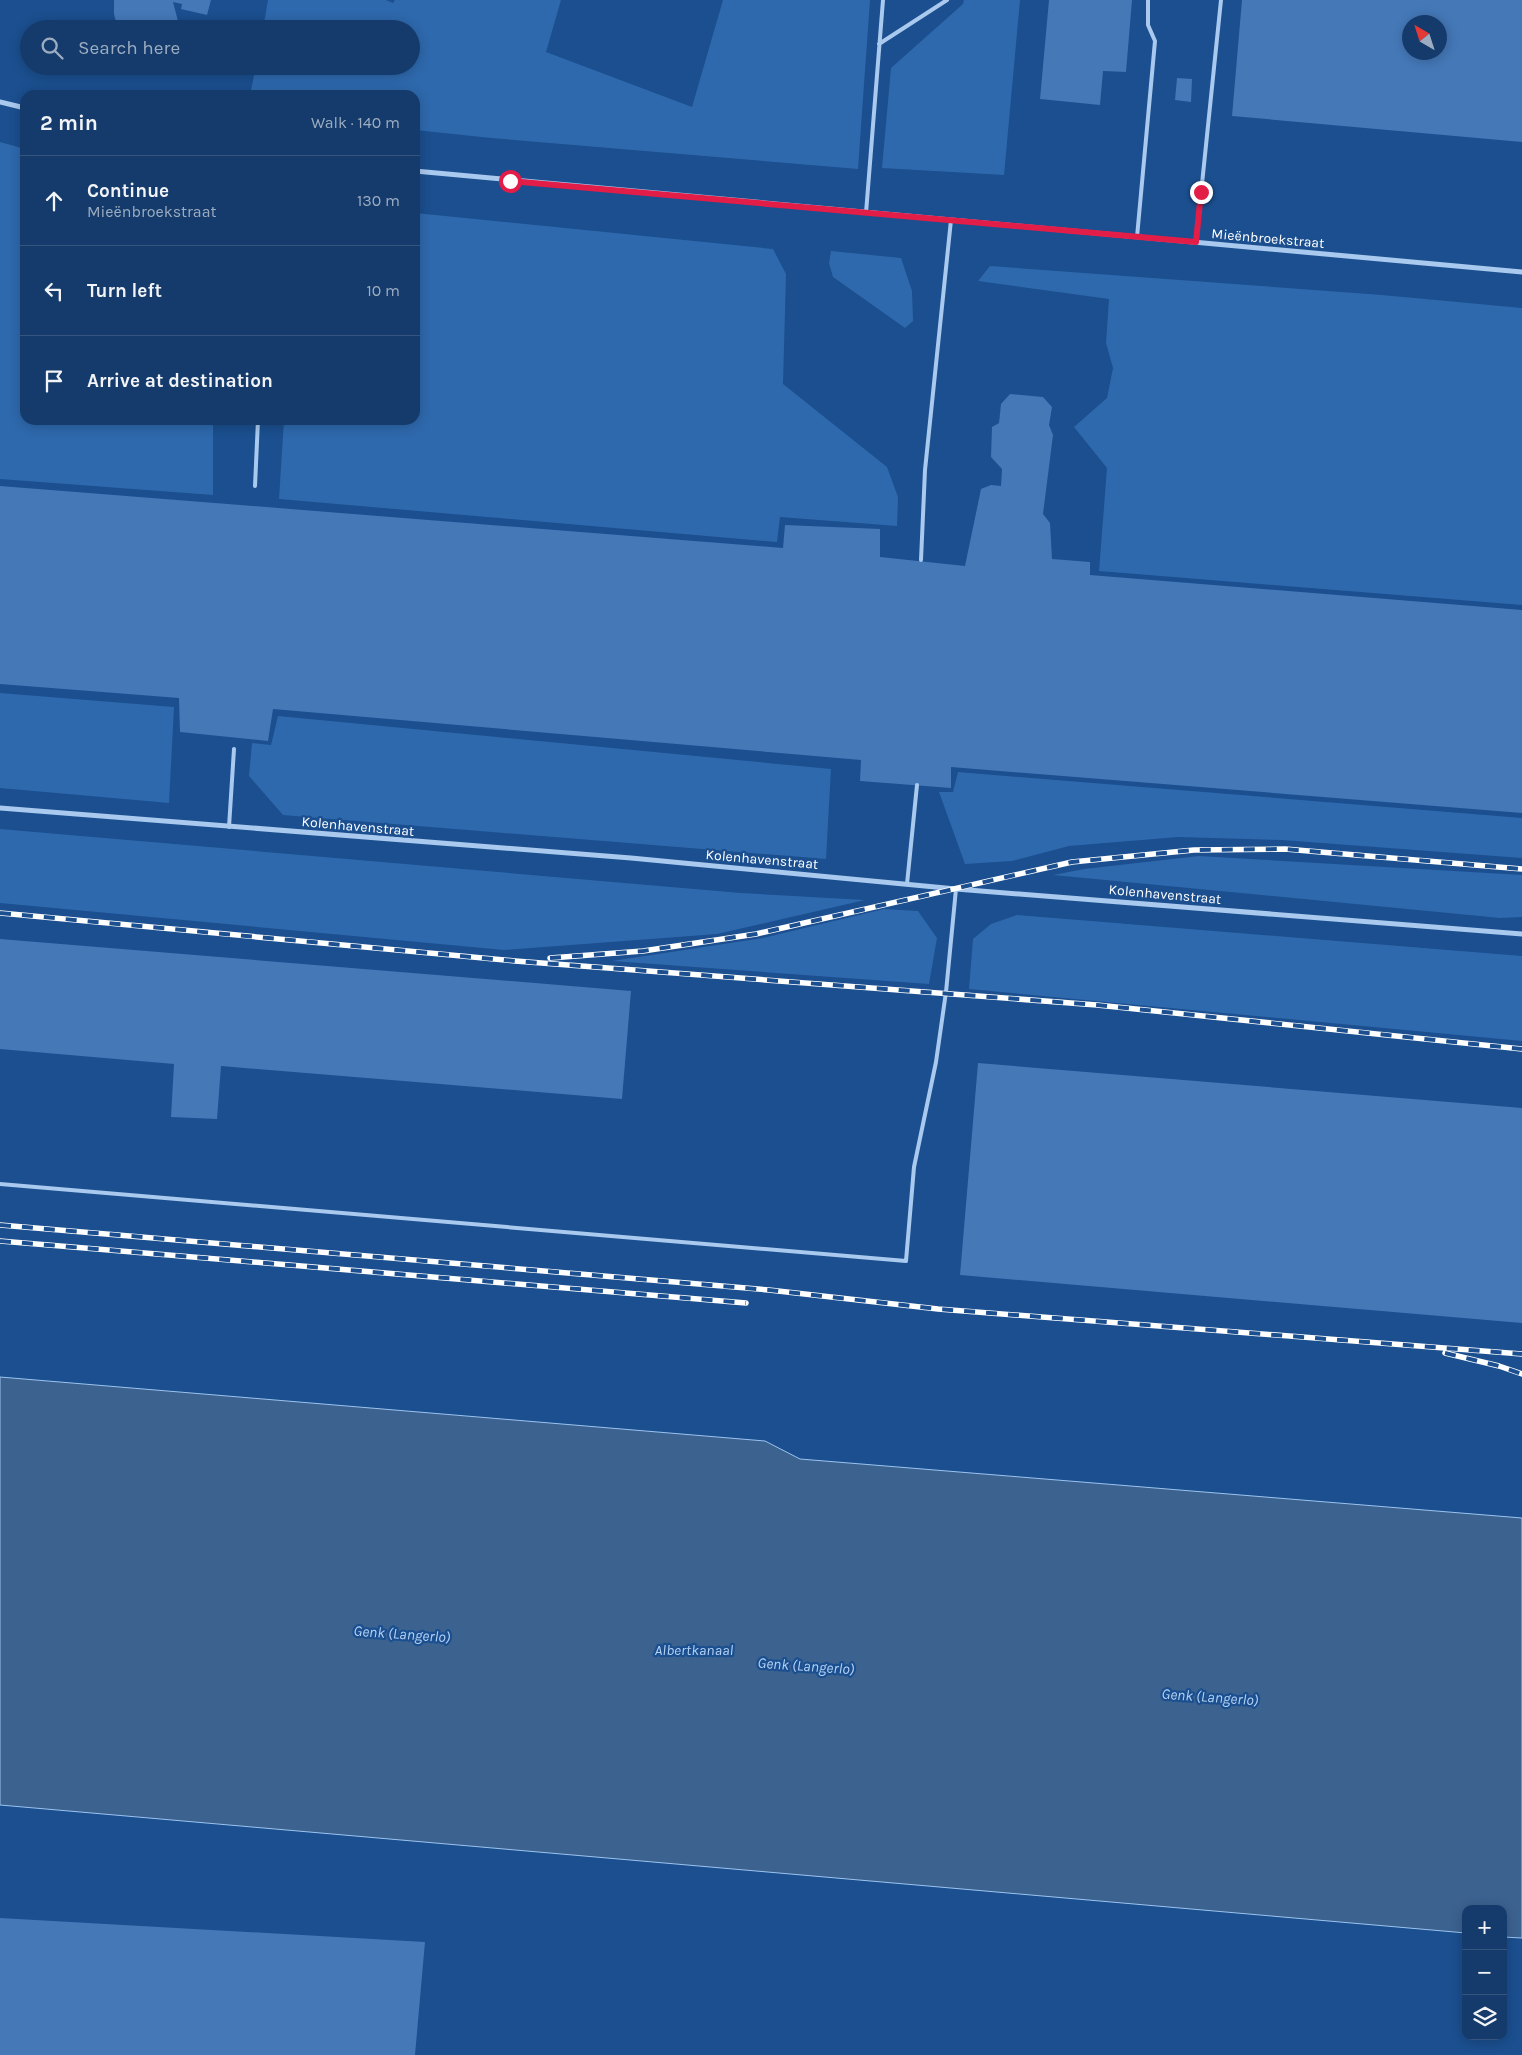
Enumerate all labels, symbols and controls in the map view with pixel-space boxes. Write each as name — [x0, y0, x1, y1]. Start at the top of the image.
north arrow — [1402, 15, 1447, 60]
search box — [20, 20, 420, 75]
icon: search — [38, 34, 66, 62]
text: Search here — [78, 37, 180, 59]
text: 2 min — [40, 111, 98, 135]
text: Walk · 140 m — [311, 113, 400, 132]
route start — [499, 170, 522, 193]
text: Continue — [87, 180, 169, 202]
route end — [1190, 181, 1213, 204]
icon: ahead — [40, 187, 68, 215]
text: 130 m — [357, 191, 400, 210]
text: Mieënbroekstraat — [87, 202, 217, 221]
street label: Mieënbroekstraat — [1211, 225, 1325, 252]
icon: left — [40, 277, 68, 305]
text: Turn left — [87, 280, 162, 302]
text: 10 m — [366, 281, 400, 300]
icon: arrive — [40, 367, 68, 395]
text: Arrive at destination — [87, 370, 273, 392]
street label: Kolenhavenstraat — [301, 813, 415, 840]
street label: Kolenhavenstraat — [705, 846, 819, 873]
street label: Kolenhavenstraat — [1108, 881, 1222, 908]
water label: Genk (Langerlo) — [353, 1622, 451, 1646]
water label: Albertkanaal — [655, 1641, 734, 1659]
water label: Genk (Langerlo) — [757, 1654, 855, 1678]
water label: Genk (Langerlo) — [1161, 1685, 1259, 1709]
map controls — [1462, 1905, 1507, 2040]
button: + — [1462, 1905, 1507, 1950]
button: − — [1462, 1950, 1507, 1995]
button: layers — [1462, 1995, 1507, 2040]

